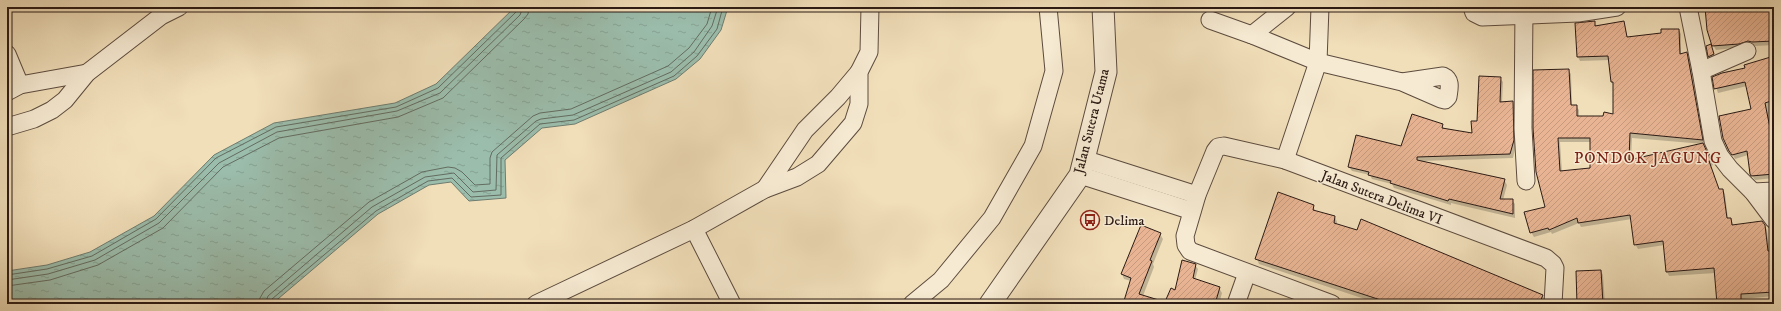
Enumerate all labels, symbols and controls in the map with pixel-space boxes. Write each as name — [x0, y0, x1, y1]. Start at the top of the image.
street label: Jalan Sutera Utama — [1070, 67, 1114, 178]
district label: PONDOK JAGUNG — [1574, 148, 1722, 168]
street label: Jalan Sutera Delima VI — [1317, 166, 1445, 229]
bus stop icon: Delima — [1079, 209, 1101, 231]
place label: Delima — [1104, 212, 1145, 230]

